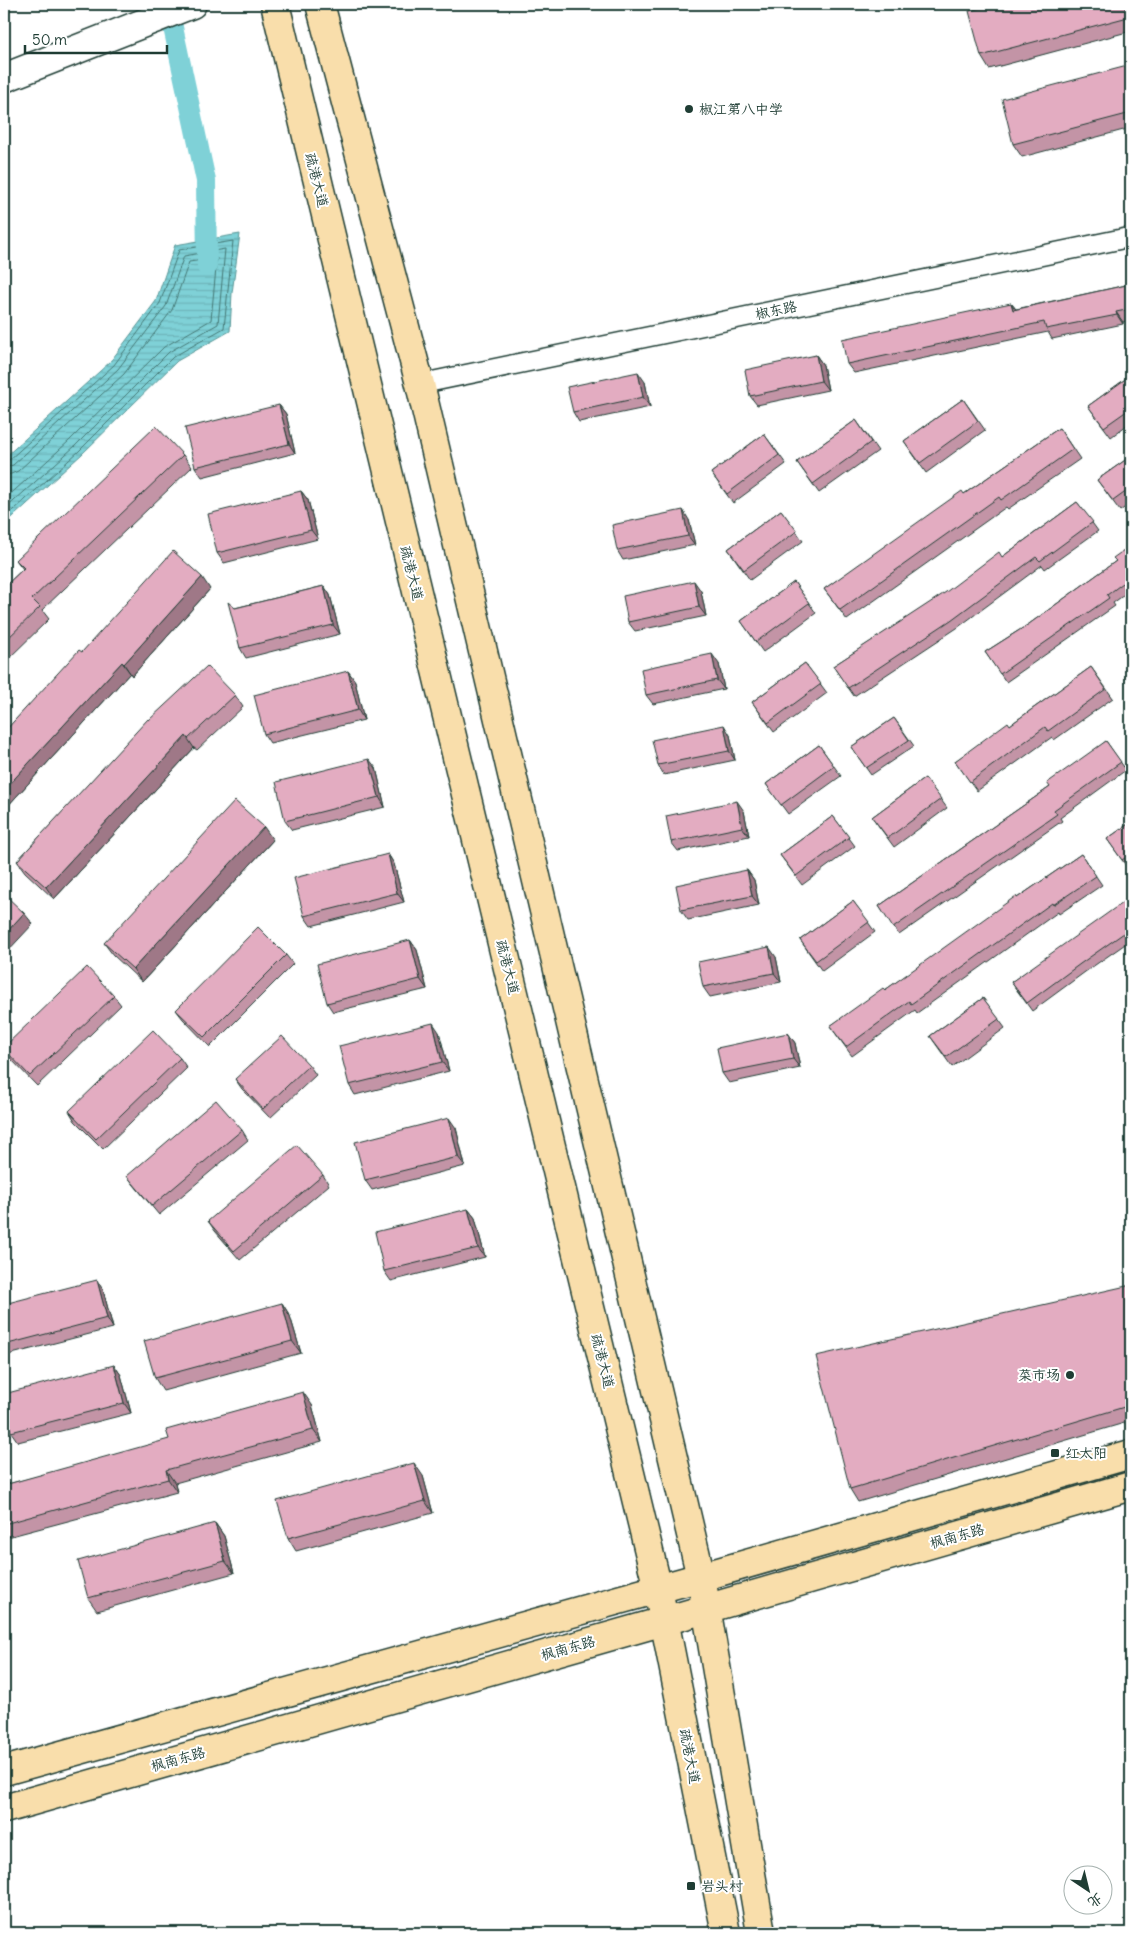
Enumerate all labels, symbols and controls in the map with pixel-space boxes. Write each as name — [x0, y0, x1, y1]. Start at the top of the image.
scale bar — [25, 22, 168, 54]
text: 50 m — [32, 30, 67, 49]
place label: 椒江第八中学 — [699, 100, 783, 118]
marker: 椒江第八中学 — [683, 103, 695, 115]
street label: 疏港大道 — [301, 151, 333, 209]
street label: 椒东路 — [754, 297, 798, 323]
street label: 疏港大道 — [396, 544, 428, 602]
street label: 疏港大道 — [492, 938, 524, 996]
street label: 疏港大道 — [587, 1332, 619, 1390]
place label: 菜市场 — [1018, 1366, 1060, 1384]
marker: 菜市场 — [1064, 1369, 1076, 1381]
place label: 红太阳 — [1065, 1444, 1107, 1462]
marker: 红太阳 — [1049, 1447, 1061, 1459]
street label: 枫南东路 — [928, 1520, 986, 1552]
street label: 枫南东路 — [539, 1632, 597, 1664]
street label: 疏港大道 — [676, 1727, 704, 1785]
street label: 枫南东路 — [149, 1743, 207, 1775]
north arrow — [1062, 1864, 1112, 1914]
place label: 岩头村 — [701, 1877, 743, 1895]
marker: 岩头村 — [685, 1880, 697, 1892]
text: 北 — [1085, 1889, 1106, 1912]

